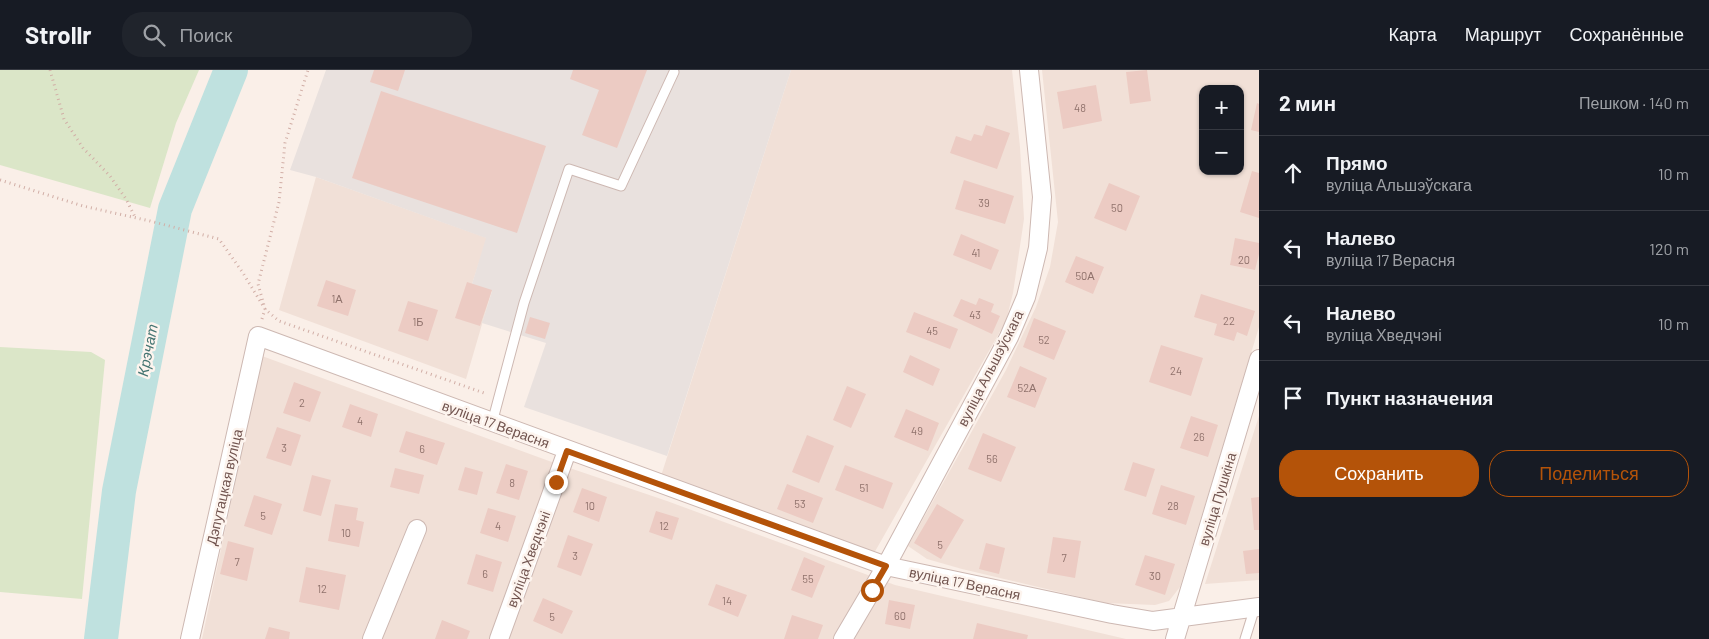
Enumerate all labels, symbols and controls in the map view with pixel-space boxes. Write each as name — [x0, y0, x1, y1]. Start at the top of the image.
search box — [122, 12, 472, 57]
text: Strollr — [25, 20, 92, 49]
icon: search — [140, 21, 168, 49]
text: Поиск — [180, 23, 232, 46]
text: Карта — [1389, 23, 1437, 45]
text: Маршрут — [1465, 23, 1541, 45]
text: Сохранённые — [1569, 23, 1684, 45]
map controls — [1199, 85, 1244, 175]
button: + — [1199, 85, 1244, 130]
text: 2 мин — [1279, 90, 1336, 115]
text: Пешком · 140 m — [1579, 93, 1689, 112]
house number: 48 — [1074, 101, 1086, 114]
button: − — [1199, 130, 1244, 175]
text: Прямо — [1326, 151, 1388, 174]
icon: ahead — [1279, 159, 1307, 187]
text: 10 m — [1658, 164, 1689, 183]
text: вуліца Альшэўскага — [1326, 175, 1472, 194]
house number: 39 — [978, 196, 990, 209]
house number: 50 — [1111, 201, 1123, 214]
text: Налево — [1326, 226, 1396, 249]
icon: left — [1279, 234, 1307, 262]
text: 120 m — [1649, 239, 1689, 258]
house number: 41 — [972, 246, 980, 259]
text: вуліца 17 Верасня — [1326, 250, 1455, 269]
house number: 20 — [1238, 253, 1250, 266]
house number: 50А — [1075, 269, 1095, 282]
house number: 1А — [331, 292, 343, 305]
text: Налево — [1326, 301, 1396, 324]
street label: вуліца Альшэўскага — [953, 307, 1027, 429]
house number: 43 — [969, 308, 981, 321]
icon: left — [1279, 309, 1307, 337]
house number: 22 — [1223, 314, 1235, 327]
text: 10 m — [1658, 314, 1689, 333]
house number: 1Б — [412, 315, 424, 328]
water label: Крэчат — [133, 322, 161, 378]
house number: 45 — [926, 324, 938, 337]
text: вуліца Хведчэні — [1326, 325, 1442, 344]
house number: 52 — [1038, 333, 1050, 346]
house number: 24 — [1170, 364, 1182, 377]
house number: 52А — [1018, 381, 1037, 394]
icon: arrive — [1279, 384, 1307, 412]
text: Пункт назначения — [1326, 386, 1493, 409]
house number: 2 — [299, 396, 305, 409]
street label: вуліца 17 Верасня — [440, 397, 552, 451]
house number: 4 — [357, 414, 363, 427]
house number: 49 — [911, 424, 923, 437]
street label: Дэпутацкая вуліца — [202, 427, 246, 547]
house number: 26 — [1193, 430, 1205, 443]
house number: 3 — [281, 441, 287, 454]
house number: 6 — [419, 442, 425, 455]
street label: вуліца Пушкіна — [1195, 450, 1239, 548]
button: Сохранить — [1279, 450, 1479, 497]
button: Поделиться — [1489, 450, 1689, 497]
house number: 56 — [986, 452, 998, 465]
route end — [545, 471, 568, 494]
house number: 8 — [509, 476, 515, 489]
house number: 51 — [859, 481, 869, 494]
house number: 53 — [794, 497, 806, 510]
house number: 10 — [585, 499, 595, 512]
house number: 28 — [1167, 499, 1179, 512]
house number: 5 — [260, 509, 266, 522]
street label: вуліца Хведчэні — [503, 509, 553, 609]
house number: 4 — [495, 519, 501, 532]
house number: 12 — [659, 519, 669, 532]
house number: 10 — [341, 526, 351, 539]
house number: 5 — [937, 538, 943, 551]
house number: 3 — [572, 549, 578, 562]
house number: 7 — [1061, 551, 1067, 564]
house number: 7 — [234, 555, 240, 568]
street label: вуліца 17 Верасня — [908, 563, 1022, 603]
house number: 6 — [482, 567, 488, 580]
house number: 30 — [1149, 569, 1161, 582]
house number: 55 — [802, 572, 814, 585]
route start — [861, 579, 884, 602]
house number: 12 — [317, 582, 327, 595]
house number: 14 — [722, 594, 732, 607]
house number: 60 — [894, 609, 906, 622]
house number: 5 — [549, 610, 555, 623]

